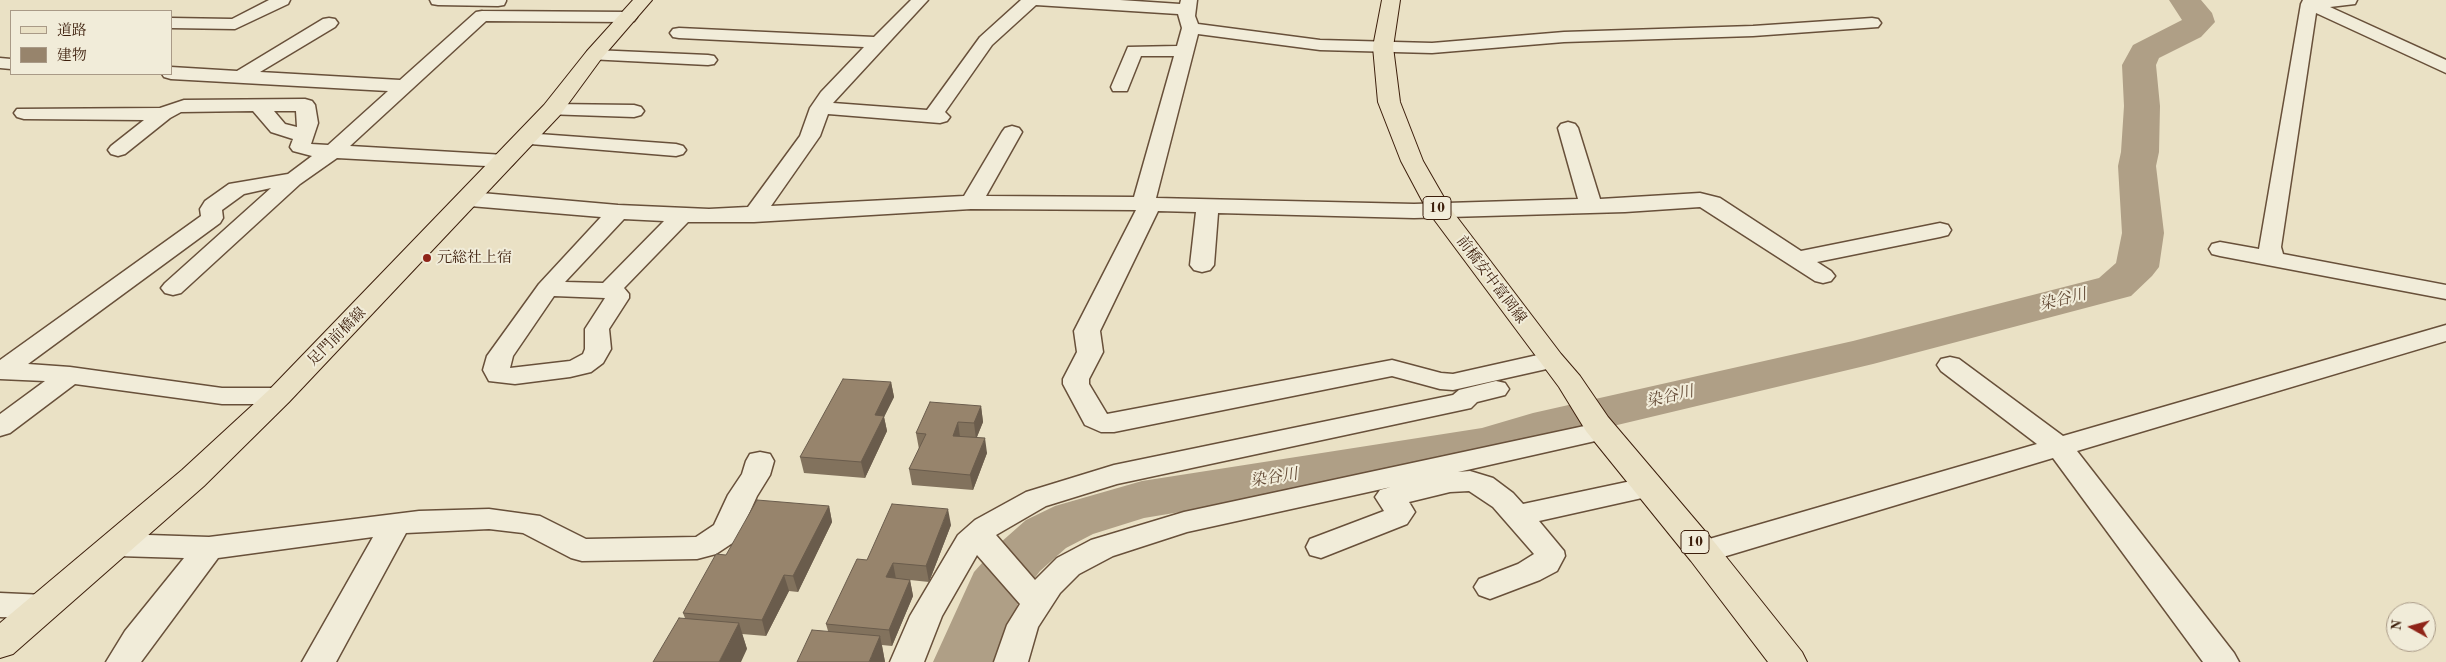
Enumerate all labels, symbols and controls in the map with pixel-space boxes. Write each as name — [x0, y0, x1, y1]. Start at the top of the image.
legend — [10, 10, 172, 75]
text: 道路 — [57, 24, 87, 39]
text: 建物 — [57, 49, 87, 64]
road number: 10 — [1423, 197, 1451, 220]
street label: 前橋安中富岡線 — [1452, 233, 1530, 327]
place label: 元総社上宿 — [437, 249, 512, 267]
marker: 元総社上宿 — [421, 252, 433, 264]
water label: 染谷川 — [2037, 285, 2089, 315]
street label: 足門前橋線 — [304, 304, 370, 370]
water label: 染谷川 — [1644, 382, 1696, 412]
water label: 染谷川 — [1249, 465, 1299, 491]
road number: 10 — [1681, 530, 1709, 554]
north arrow — [2386, 602, 2436, 652]
text: N — [2390, 619, 2405, 631]

